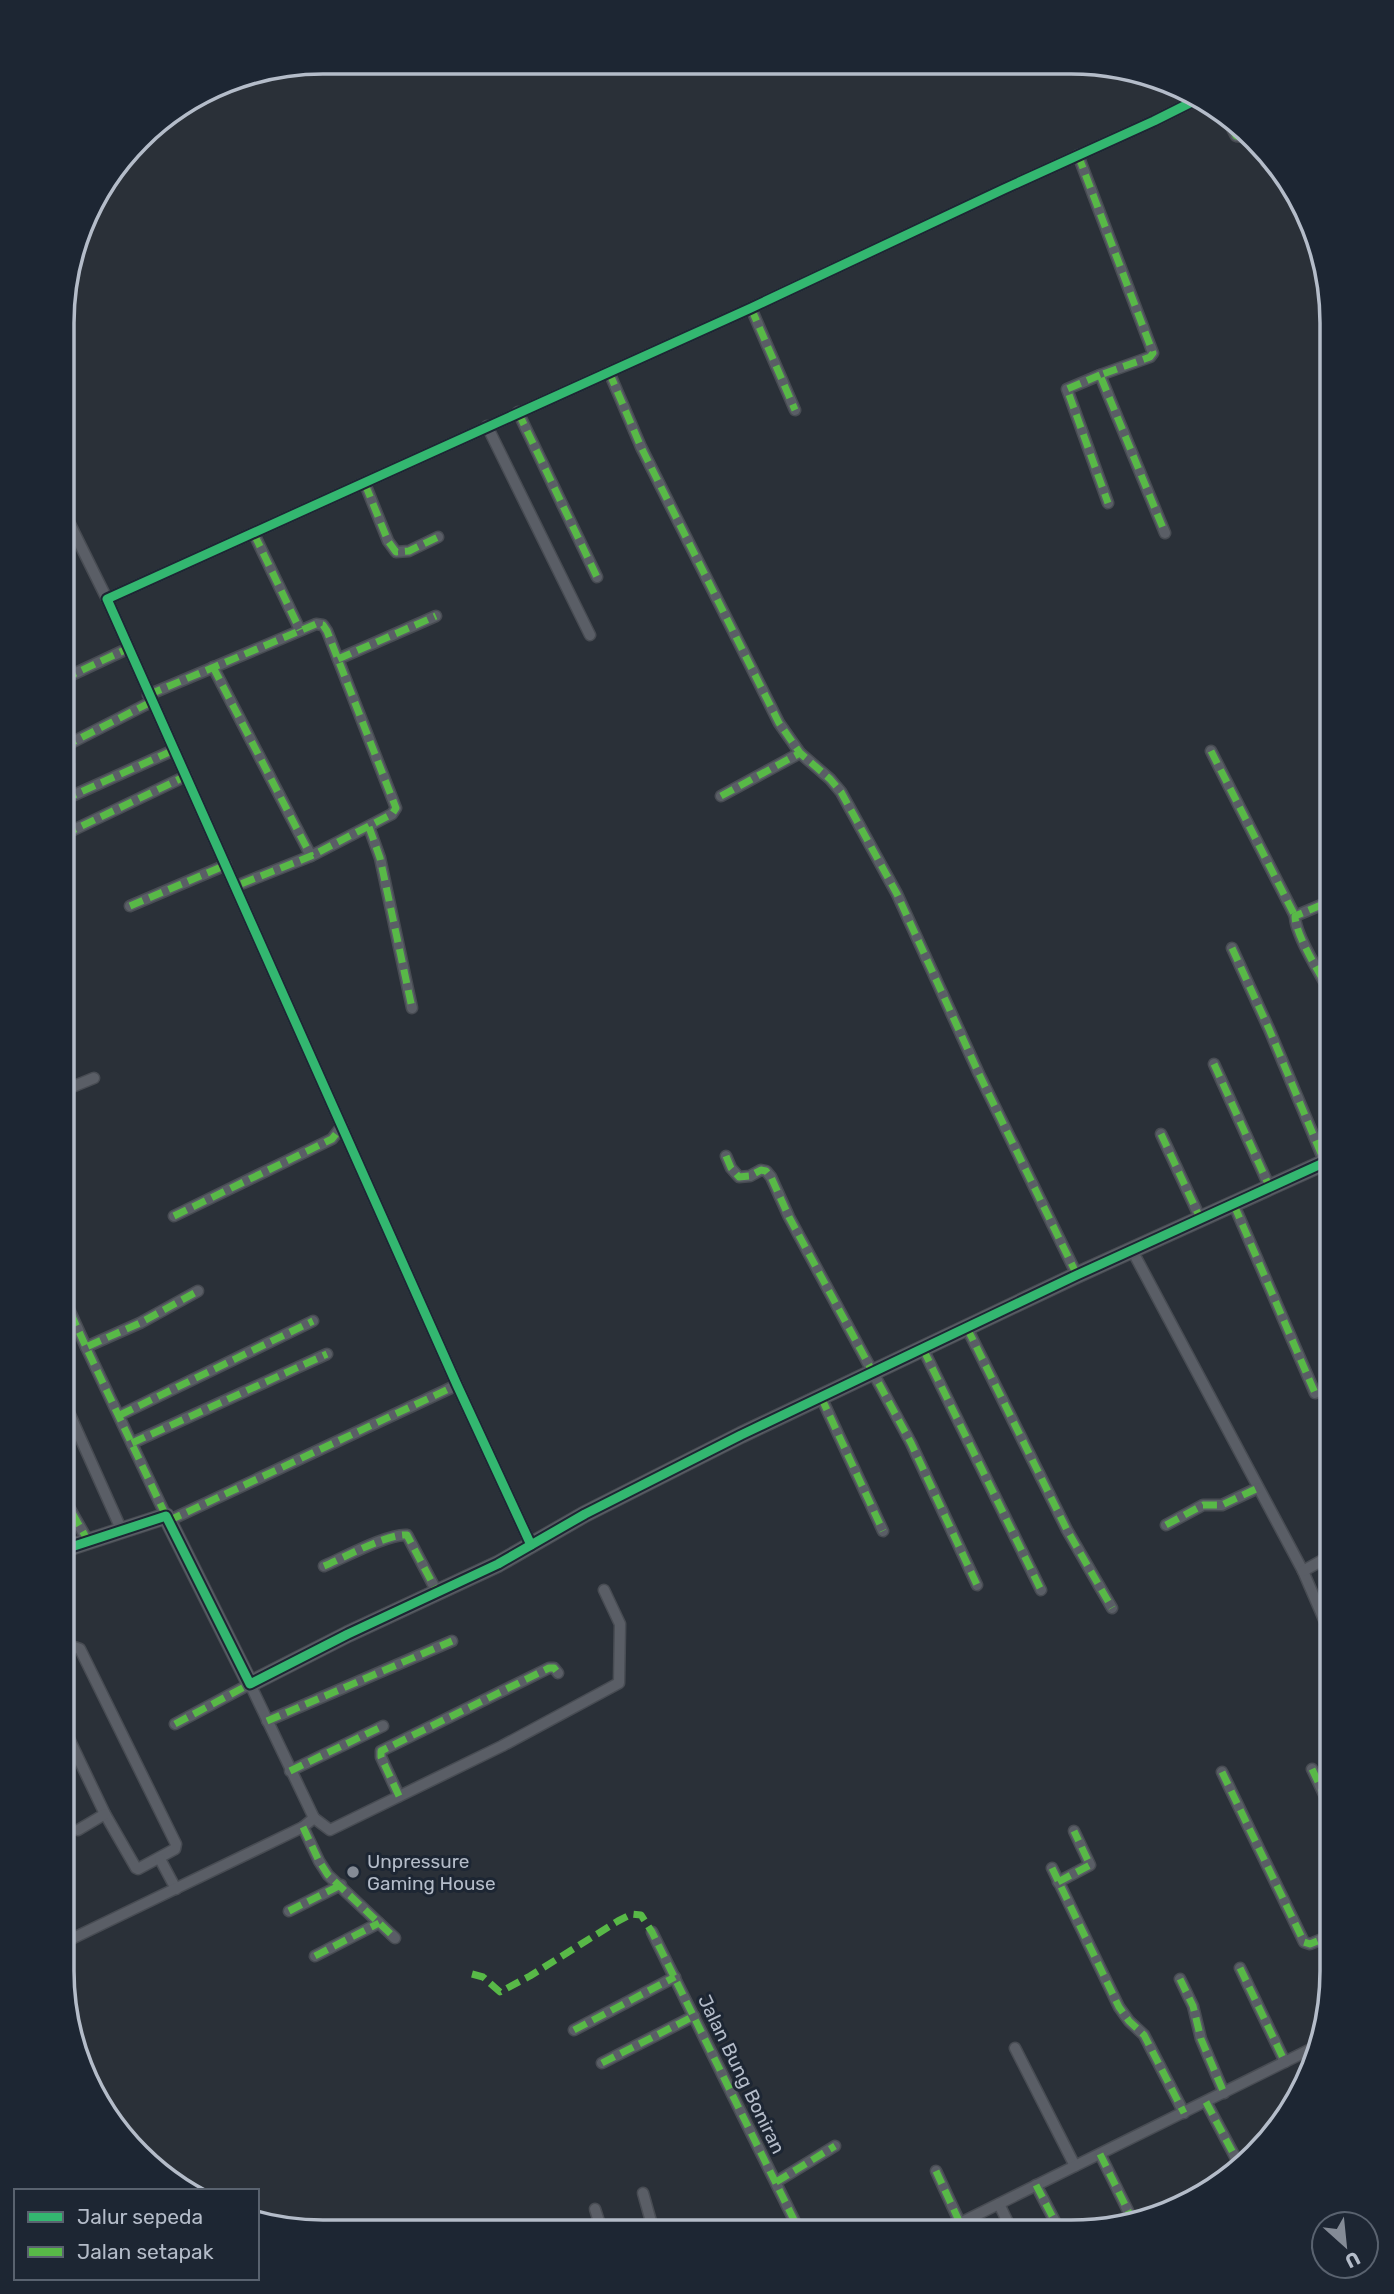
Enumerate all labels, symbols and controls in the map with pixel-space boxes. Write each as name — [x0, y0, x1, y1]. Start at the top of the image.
place label: Unpressure Gaming House — [367, 1850, 496, 1895]
marker: Unpressure Gaming House — [345, 1864, 361, 1880]
street label: Jalan Bung Boniran — [693, 1991, 790, 2158]
legend — [14, 2189, 259, 2280]
text: Jalur sepeda — [77, 2204, 203, 2229]
north arrow — [1310, 2210, 1380, 2280]
text: Jalan setapak — [77, 2239, 214, 2264]
text: U — [1341, 2246, 1364, 2273]

